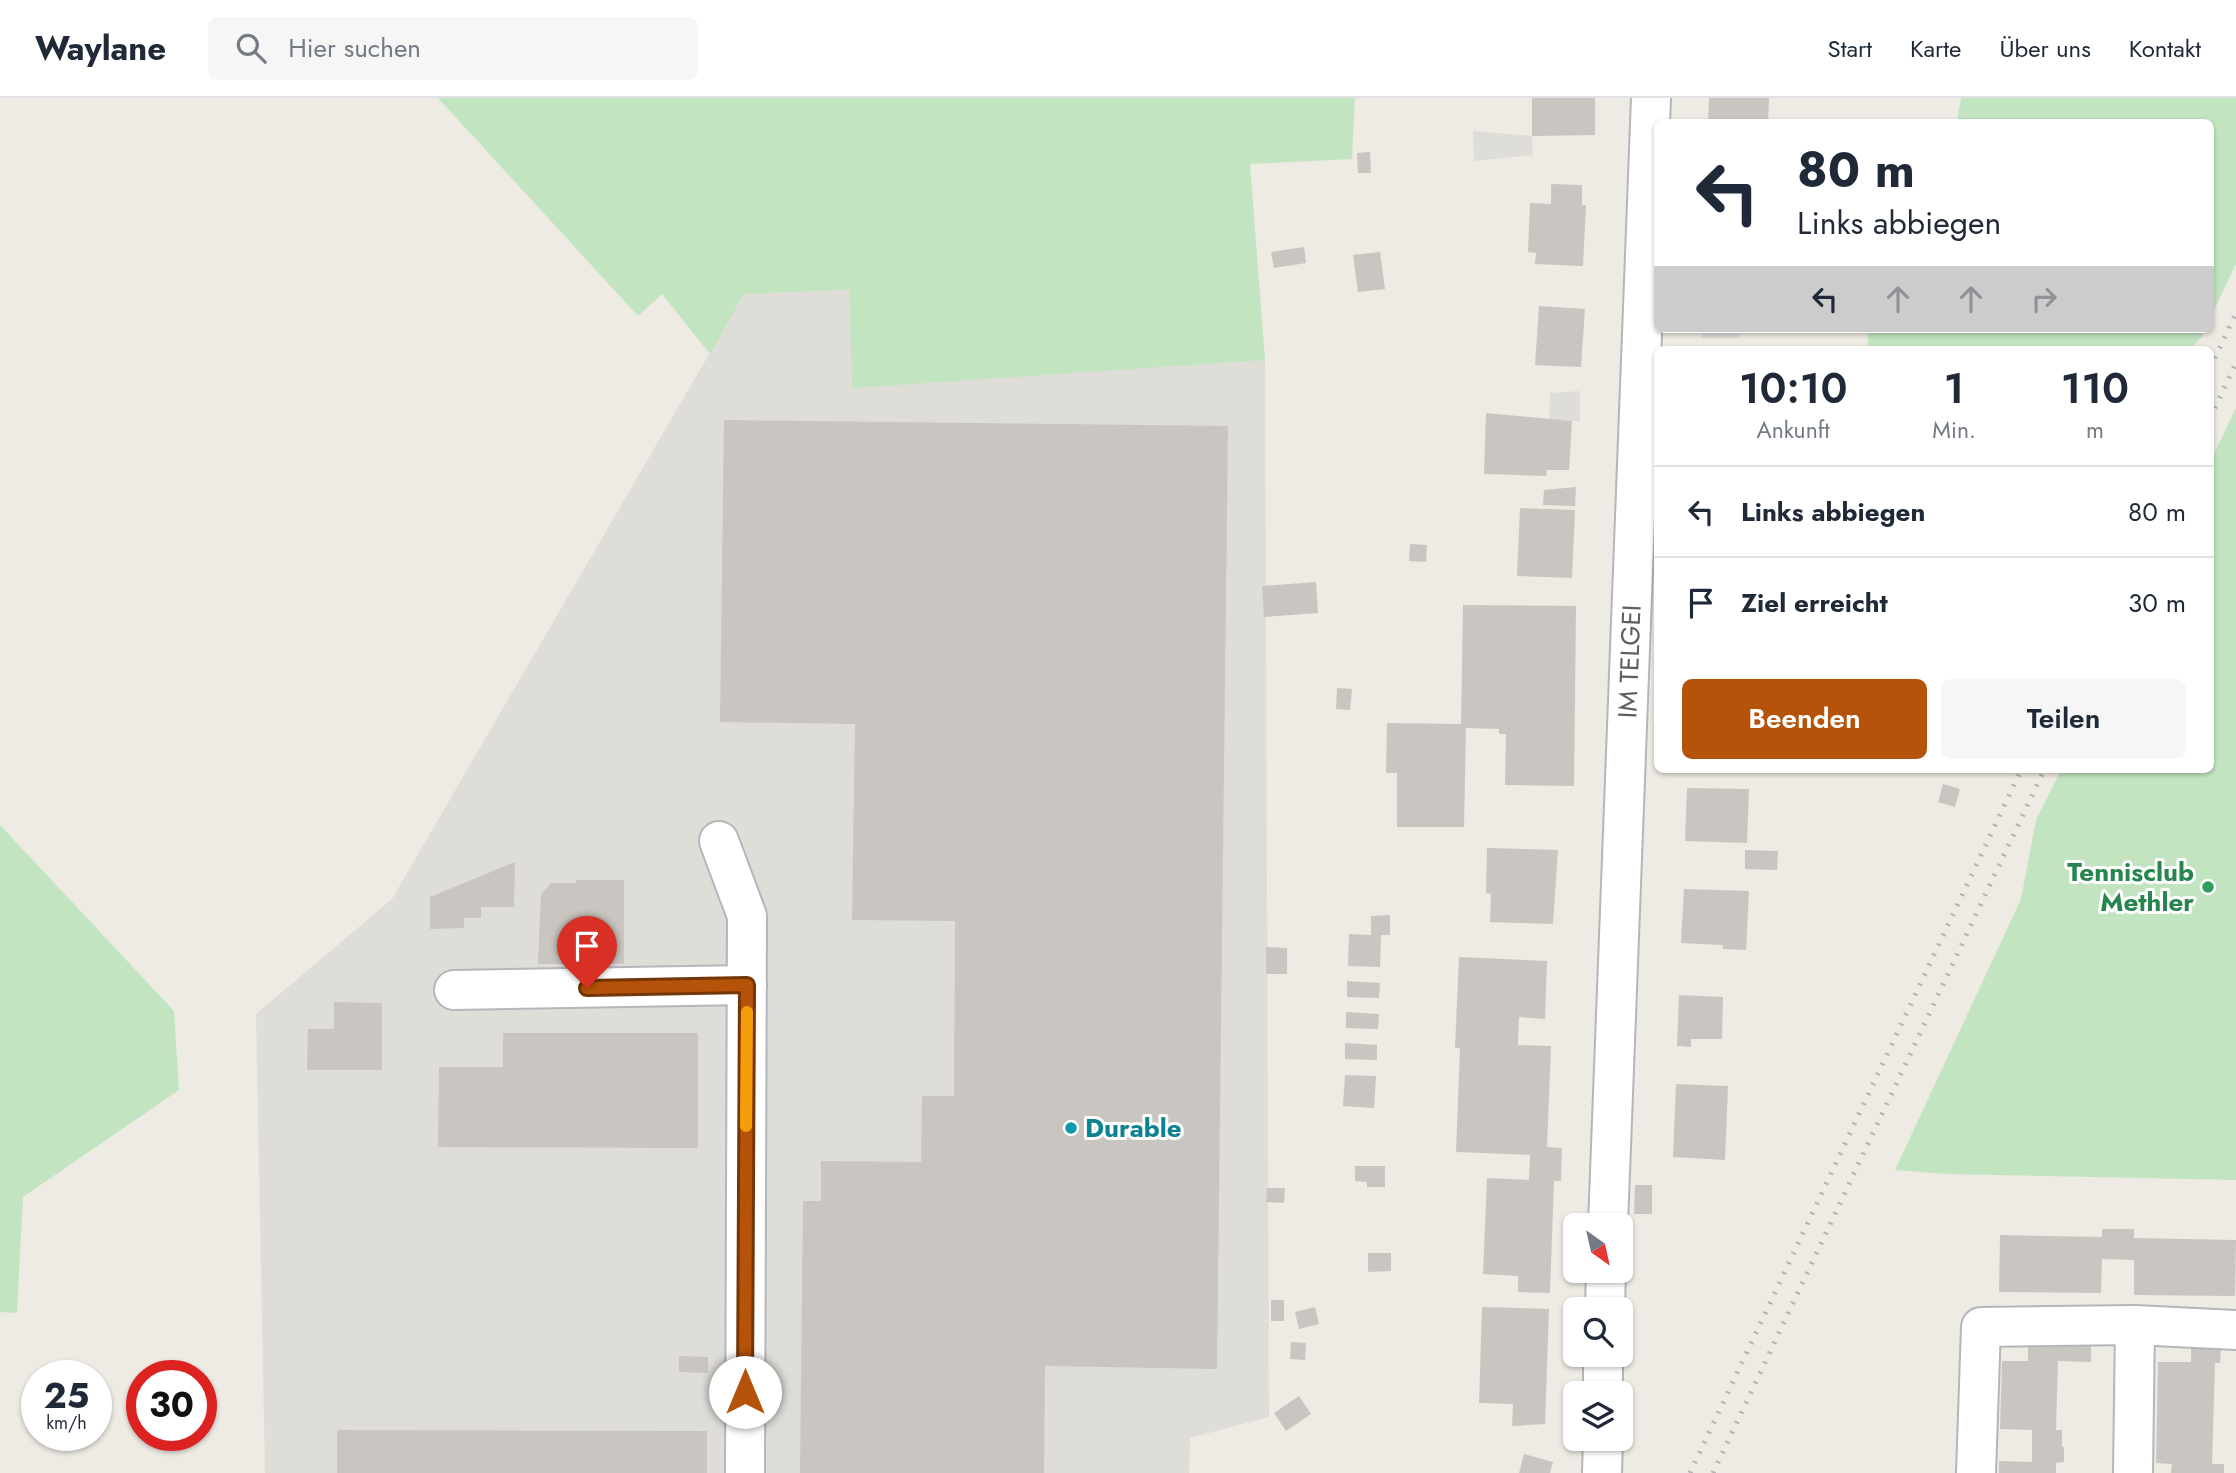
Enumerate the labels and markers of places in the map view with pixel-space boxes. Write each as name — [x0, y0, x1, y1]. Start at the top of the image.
place label: Tennisclub Methler — [2067, 853, 2194, 921]
marker: Tennisclub Methler — [2200, 879, 2216, 895]
pin — [557, 916, 617, 988]
place label: Durable — [1085, 1109, 1182, 1147]
marker: Durable — [1063, 1120, 1079, 1136]

